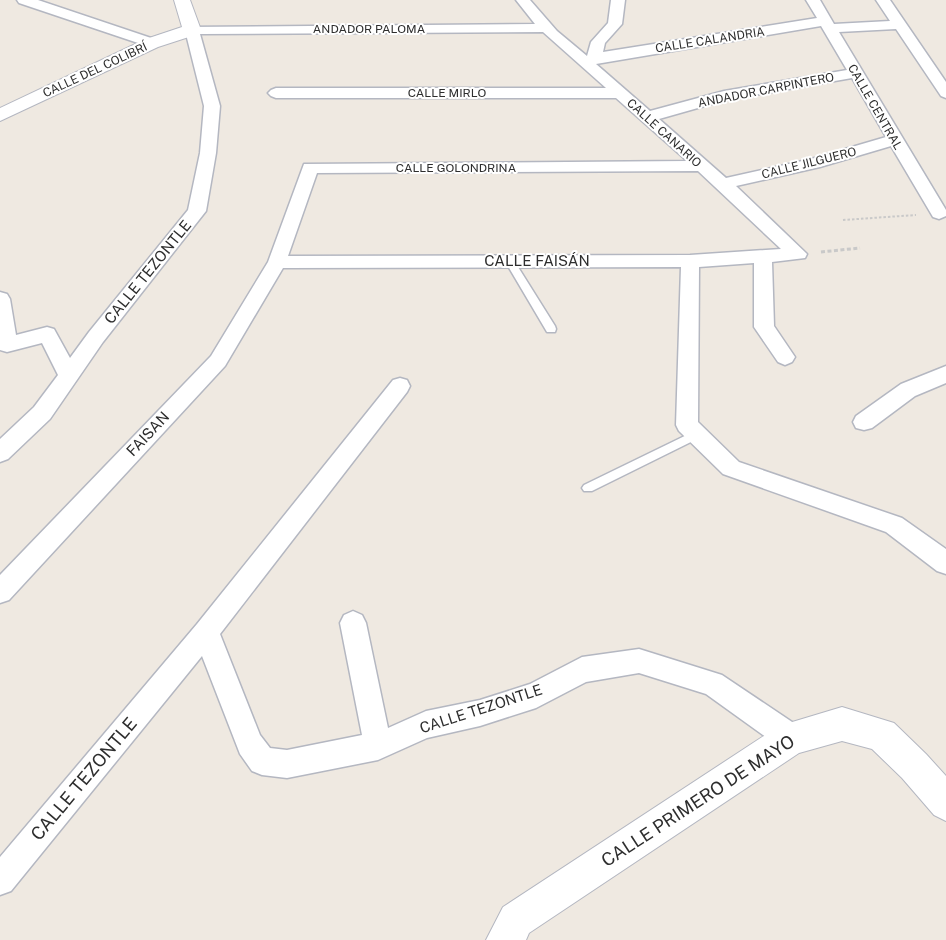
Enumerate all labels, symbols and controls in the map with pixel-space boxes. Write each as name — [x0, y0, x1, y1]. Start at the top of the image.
street label: ANDADOR PALOMA — [313, 22, 426, 36]
street label: CALLE CALANDRIA — [654, 24, 766, 56]
street label: CALLE DEL COLIBRÍ — [41, 39, 150, 100]
street label: CALLE CENTRAL — [845, 62, 905, 152]
street label: ANDADOR CARPINTERO — [697, 70, 835, 110]
street label: CALLE MIRLO — [408, 86, 486, 100]
street label: CALLE CANARIO — [624, 96, 704, 170]
street label: CALLE JILGUERO — [760, 144, 858, 182]
street label: CALLE GOLONDRINA — [396, 161, 517, 175]
street label: CALLE TEZONTLE — [101, 217, 194, 327]
street label: CALLE FAISÁN — [484, 252, 590, 269]
street label: FAISAN — [123, 408, 172, 459]
street label: CALLE TEZONTLE — [417, 681, 544, 736]
street label: CALLE TEZONTLE — [26, 713, 141, 844]
street label: CALLE PRIMERO DE MAYO — [597, 730, 798, 871]

